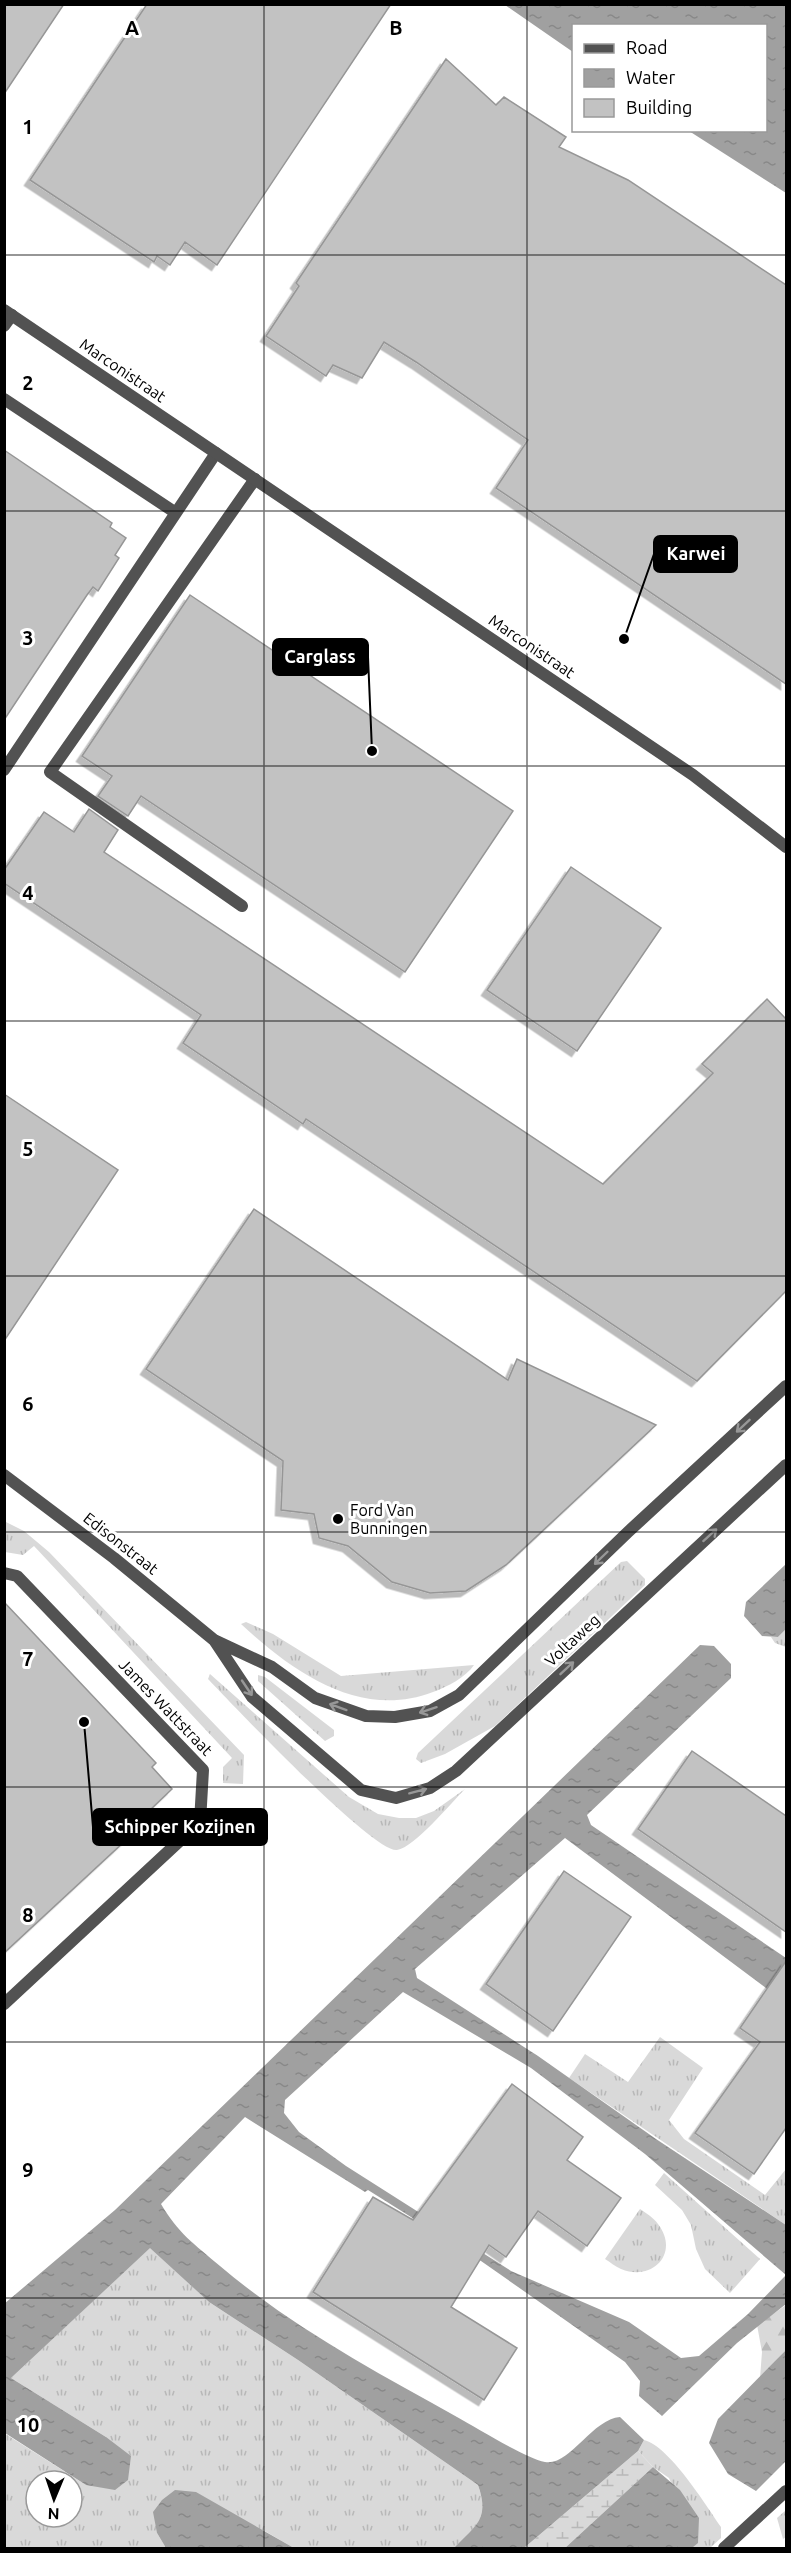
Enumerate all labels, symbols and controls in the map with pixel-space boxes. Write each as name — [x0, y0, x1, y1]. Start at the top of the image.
text: A — [125, 16, 139, 39]
text: B — [389, 16, 403, 39]
legend — [572, 24, 767, 132]
text: Road — [626, 37, 668, 57]
text: Water — [626, 67, 676, 87]
text: Building — [626, 97, 692, 117]
text: 1 — [22, 115, 34, 138]
street label: Marconistraat — [77, 335, 170, 406]
text: 2 — [22, 371, 34, 394]
callout: Karwei — [654, 536, 737, 572]
text: Karwei — [667, 543, 725, 563]
street label: Marconistraat — [486, 611, 579, 682]
text: 3 — [22, 626, 34, 649]
callout: Carglass — [273, 639, 368, 675]
text: Carglass — [284, 646, 356, 666]
text: 4 — [22, 881, 34, 904]
text: 5 — [22, 1137, 34, 1160]
text: 6 — [22, 1392, 34, 1415]
one-way arrow — [736, 1418, 751, 1433]
place label: Ford Van Bunningen — [350, 1501, 428, 1537]
street label: Edisonstraat — [80, 1508, 162, 1578]
marker: Ford Van Bunningen — [331, 1512, 345, 1526]
one-way arrow — [702, 1528, 717, 1542]
one-way arrow — [593, 1551, 608, 1565]
street label: Voltaweg — [541, 1610, 603, 1670]
text: 7 — [22, 1647, 34, 1670]
street label: James Wattstraat — [116, 1655, 217, 1759]
one-way arrow — [559, 1661, 574, 1675]
one-way arrow — [241, 1680, 253, 1696]
one-way arrow — [329, 1700, 347, 1711]
one-way arrow — [419, 1705, 438, 1716]
one-way arrow — [408, 1785, 427, 1797]
callout: Schipper Kozijnen — [93, 1809, 267, 1845]
text: Schipper Kozijnen — [105, 1816, 255, 1836]
text: 8 — [22, 1903, 34, 1926]
text: 9 — [22, 2158, 34, 2181]
text: 10 — [17, 2413, 39, 2436]
north arrow — [24, 2469, 84, 2529]
text: N — [47, 2505, 60, 2523]

